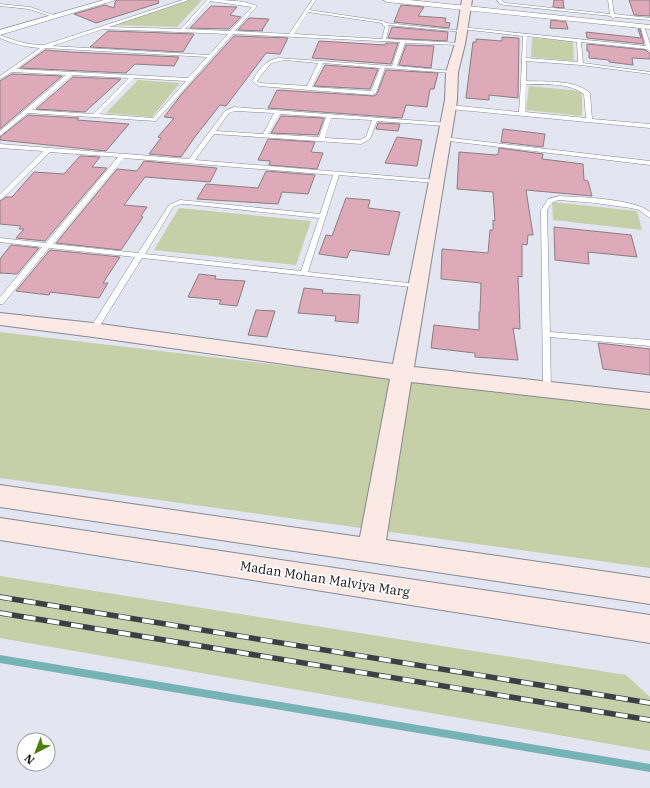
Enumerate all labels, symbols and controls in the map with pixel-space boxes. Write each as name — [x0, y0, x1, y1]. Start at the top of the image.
street label: Madan Mohan Malviya Marg — [239, 557, 411, 601]
north arrow — [16, 732, 56, 772]
text: N — [21, 751, 37, 768]

